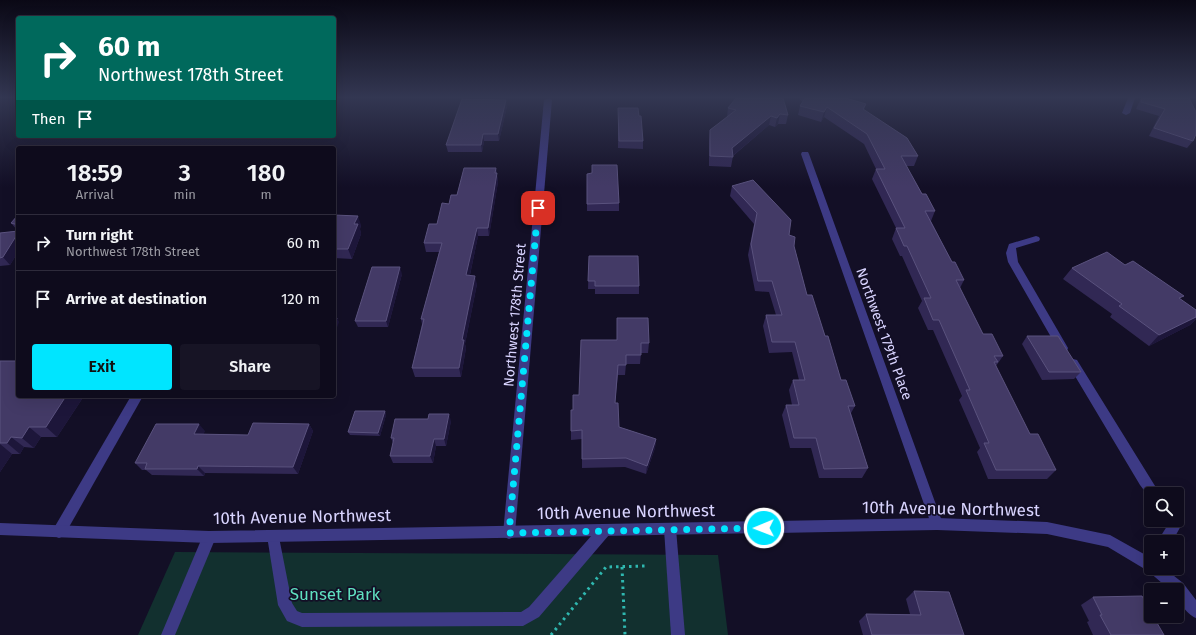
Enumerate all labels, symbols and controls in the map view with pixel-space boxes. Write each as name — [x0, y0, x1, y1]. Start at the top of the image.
text: 60 m — [98, 30, 160, 63]
icon: right — [32, 32, 84, 84]
text: Northwest 178th Street — [98, 64, 283, 86]
icon: arrive — [74, 108, 96, 130]
text: Then — [32, 110, 66, 128]
text: 18:59 — [67, 159, 123, 187]
text: 3 — [179, 159, 191, 187]
text: 180 — [247, 159, 285, 187]
text: Arrival — [76, 187, 114, 202]
text: min — [174, 187, 196, 202]
text: m — [260, 187, 272, 202]
pin — [521, 191, 555, 225]
icon: arrive — [527, 197, 549, 219]
text: Turn right — [66, 226, 133, 244]
icon: right — [32, 232, 54, 254]
text: 60 m — [287, 234, 320, 252]
street label: Northwest 178th Street — [500, 242, 530, 387]
text: Northwest 178th Street — [66, 244, 200, 259]
street label: Northwest 179th Place — [852, 266, 916, 402]
icon: arrive — [32, 288, 54, 310]
text: Arrive at destination — [66, 290, 207, 308]
text: 120 m — [281, 290, 320, 308]
button: Exit — [32, 344, 172, 390]
button: Share — [180, 344, 320, 390]
map controls — [1144, 487, 1184, 623]
button: search — [1144, 487, 1184, 527]
street label: 10th Avenue Northwest — [862, 497, 1041, 521]
street label: 10th Avenue Northwest — [537, 500, 716, 524]
street label: 10th Avenue Northwest — [213, 505, 392, 529]
position arrow — [743, 507, 785, 549]
button: + — [1144, 535, 1184, 575]
button: − — [1144, 583, 1184, 623]
park label: Sunset Park — [290, 584, 381, 605]

